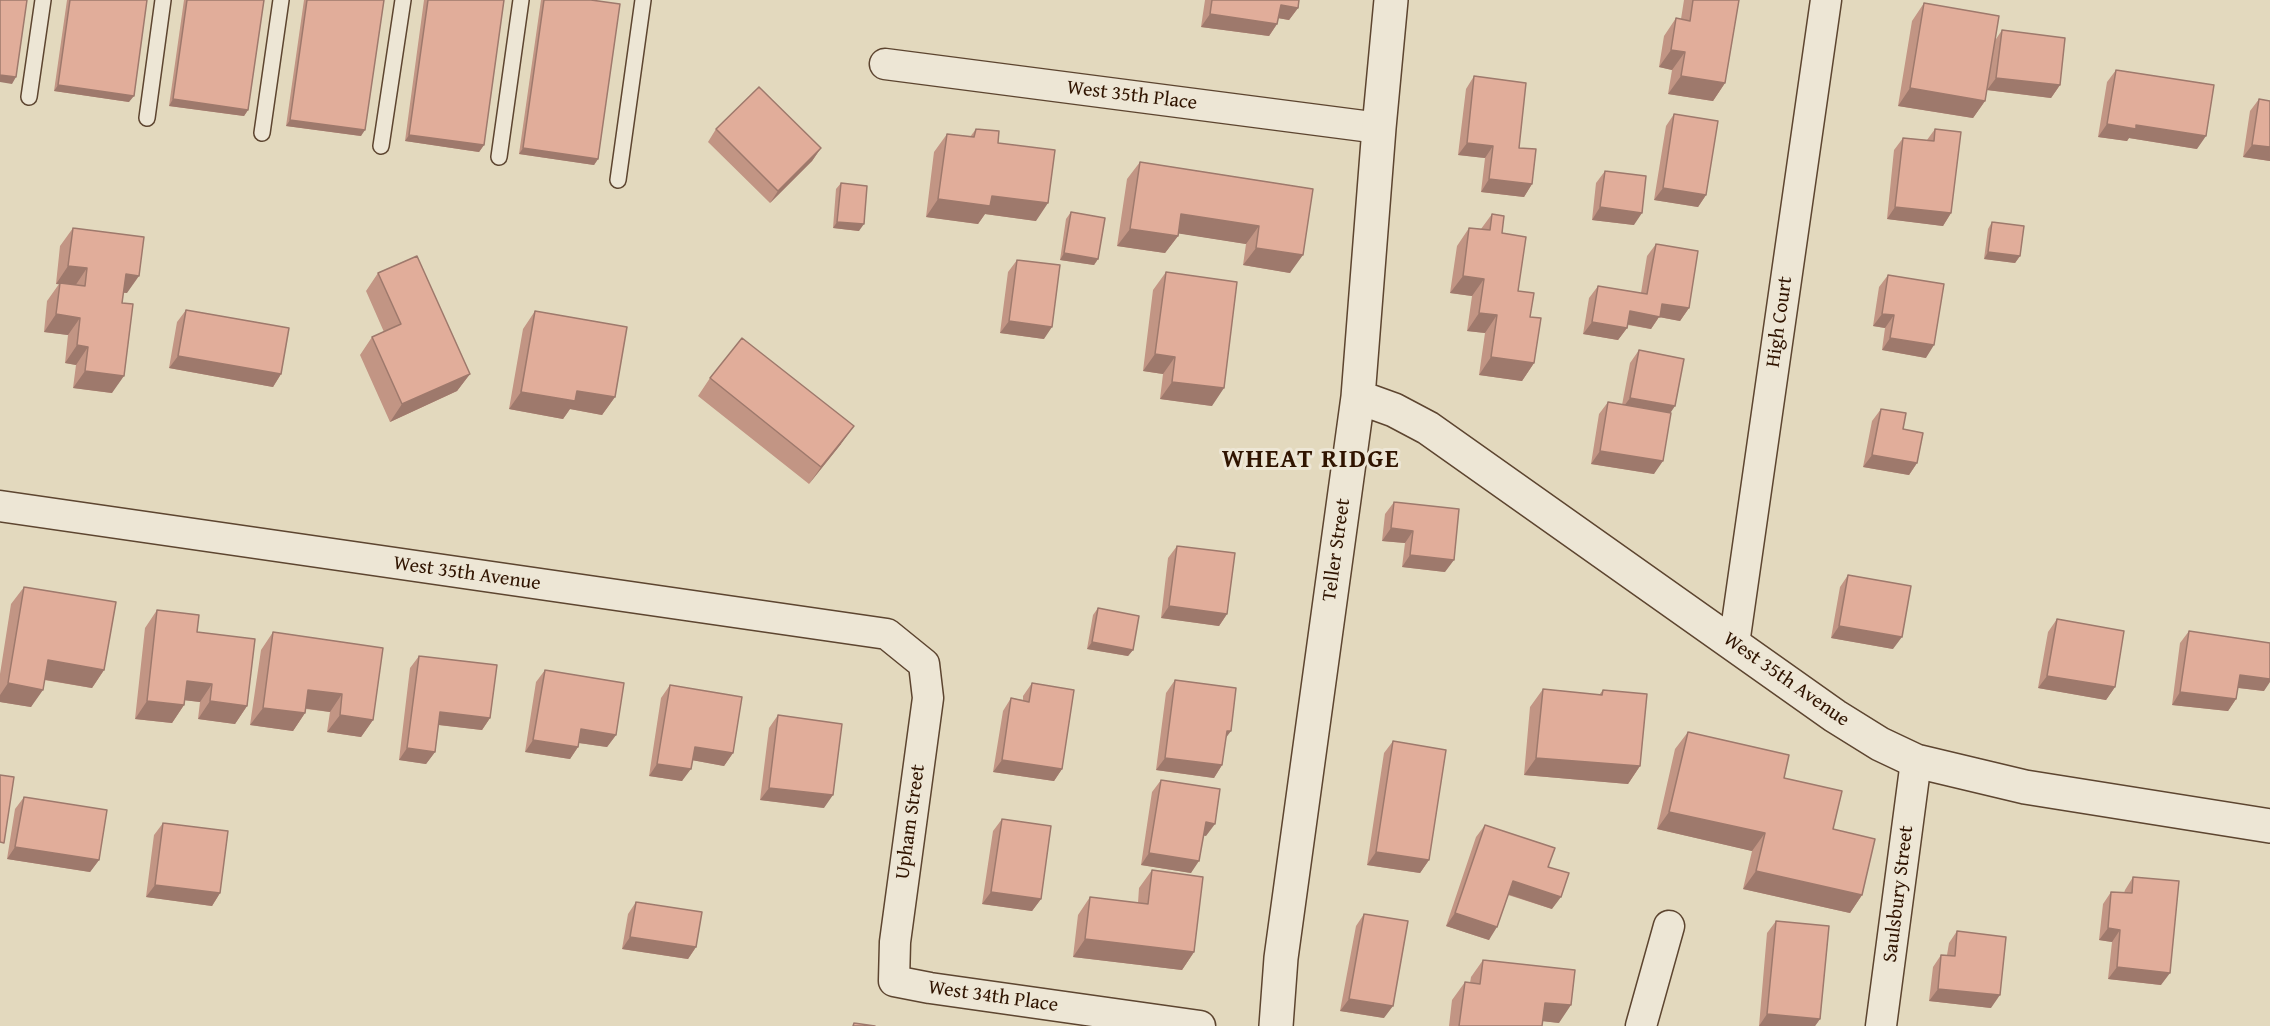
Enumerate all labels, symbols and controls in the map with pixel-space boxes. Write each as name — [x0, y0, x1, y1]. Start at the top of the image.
street label: West 35th Place — [1066, 76, 1198, 116]
street label: High Court — [1762, 275, 1798, 369]
district label: WHEAT RIDGE — [1222, 444, 1400, 476]
street label: Teller Street — [1318, 497, 1356, 603]
street label: West 35th Avenue — [392, 552, 542, 596]
street label: West 35th Avenue — [1718, 628, 1854, 732]
street label: Upham Street — [891, 763, 931, 881]
street label: Saulsbury Street — [1879, 824, 1919, 964]
street label: West 34th Place — [926, 976, 1060, 1018]

